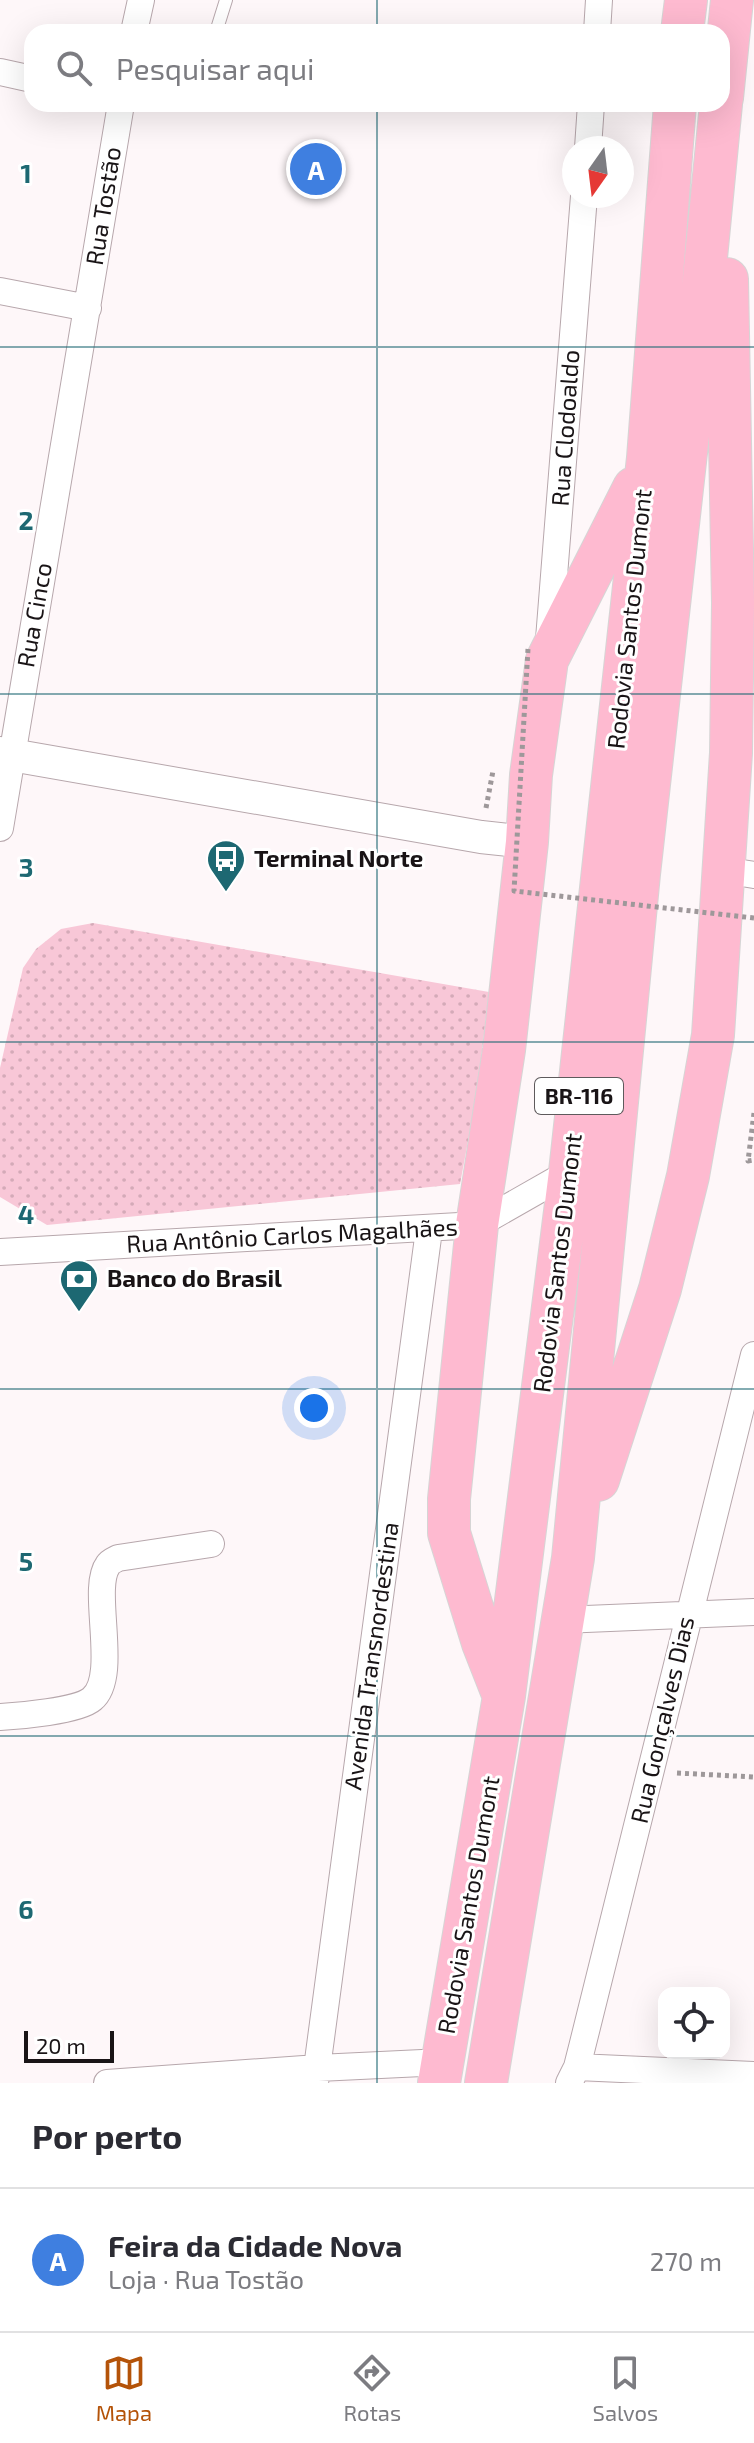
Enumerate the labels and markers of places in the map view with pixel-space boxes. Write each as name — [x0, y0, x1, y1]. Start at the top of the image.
pin: A — [290, 139, 342, 199]
bus stop icon: Terminal Norte — [205, 838, 247, 893]
place label: Terminal Norte — [254, 843, 423, 872]
bank icon: Banco do Brasil — [58, 1258, 100, 1313]
place label: Banco do Brasil — [107, 1263, 282, 1292]

